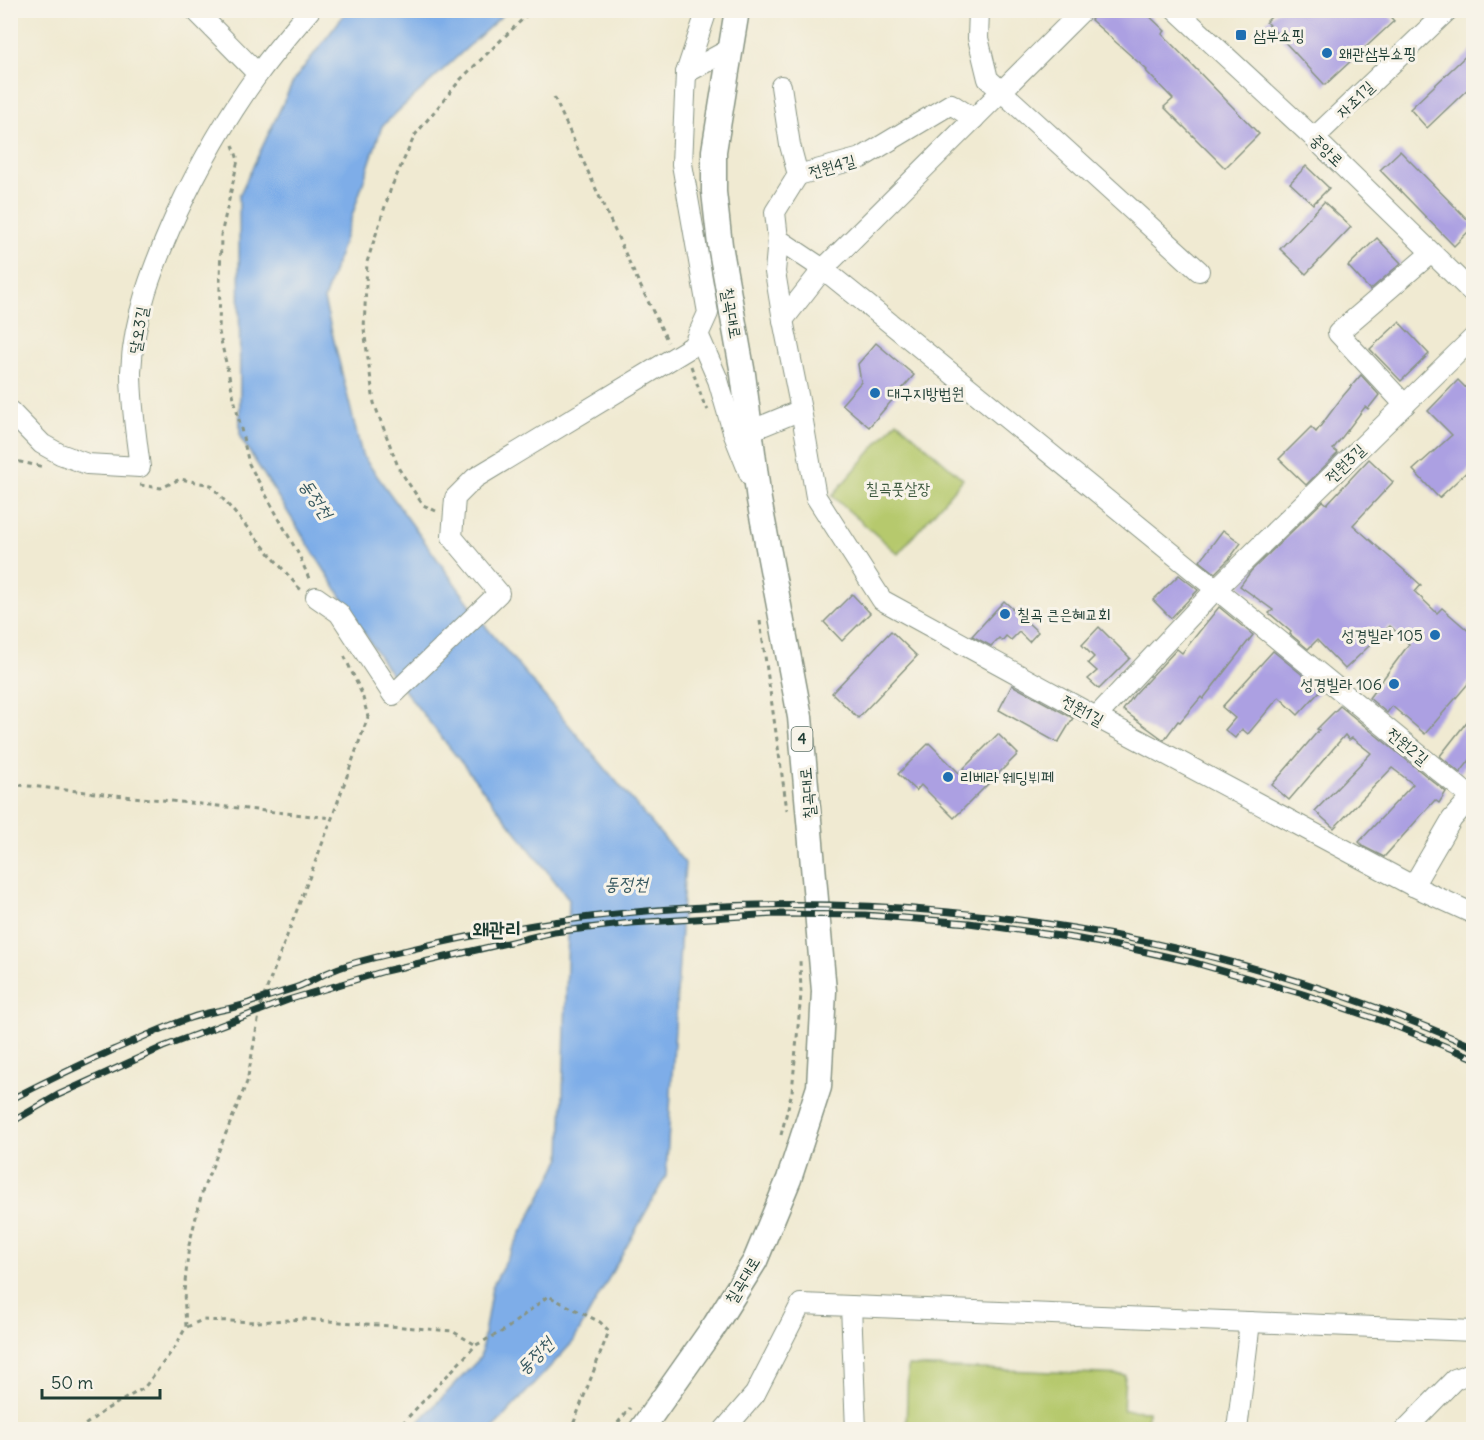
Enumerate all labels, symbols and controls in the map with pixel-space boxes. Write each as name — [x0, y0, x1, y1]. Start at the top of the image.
place label: 삼부쇼핑 — [1253, 25, 1305, 45]
marker: 삼부쇼핑 — [1234, 28, 1248, 42]
place label: 왜관삼부쇼핑 — [1339, 43, 1416, 63]
marker: 왜관삼부쇼핑 — [1320, 46, 1334, 60]
street label: 자조1길 — [1332, 76, 1378, 122]
street label: 중앙로 — [1306, 129, 1348, 171]
street label: 전원4길 — [806, 150, 858, 182]
street label: 칠곡대로 — [718, 286, 746, 340]
street label: 달오3길 — [124, 305, 152, 355]
place label: 대구지방법원 — [887, 383, 964, 403]
marker: 대구지방법원 — [868, 386, 882, 400]
street label: 전원3길 — [1321, 439, 1369, 487]
water label: 동정천 — [295, 474, 339, 524]
park label: 칠곡풋살장 — [866, 478, 930, 498]
place label: 칠곡 큰은혜교회 — [1017, 604, 1111, 624]
marker: 칠곡 큰은혜교회 — [998, 607, 1012, 621]
place label: 성경빌라 105 — [1342, 625, 1423, 645]
marker: 성경빌라 105 — [1428, 628, 1442, 642]
place label: 성경빌라 106 — [1301, 674, 1382, 694]
marker: 성경빌라 106 — [1387, 677, 1401, 691]
street label: 전원1길 — [1058, 690, 1108, 730]
street label: 전원2길 — [1383, 723, 1433, 769]
road number: 4 — [792, 727, 812, 751]
street label: 칠곡대로 — [795, 766, 819, 820]
place label: 리베라 웨딩뷔페 — [960, 767, 1054, 787]
marker: 리베라 웨딩뷔페 — [941, 770, 955, 784]
water label: 동정천 — [604, 872, 649, 895]
district label: 왜관리 — [473, 916, 521, 941]
street label: 칠곡대로 — [720, 1253, 764, 1307]
water label: 동정천 — [511, 1331, 559, 1379]
scale bar — [42, 1362, 160, 1400]
text: 50 m — [51, 1371, 93, 1394]

